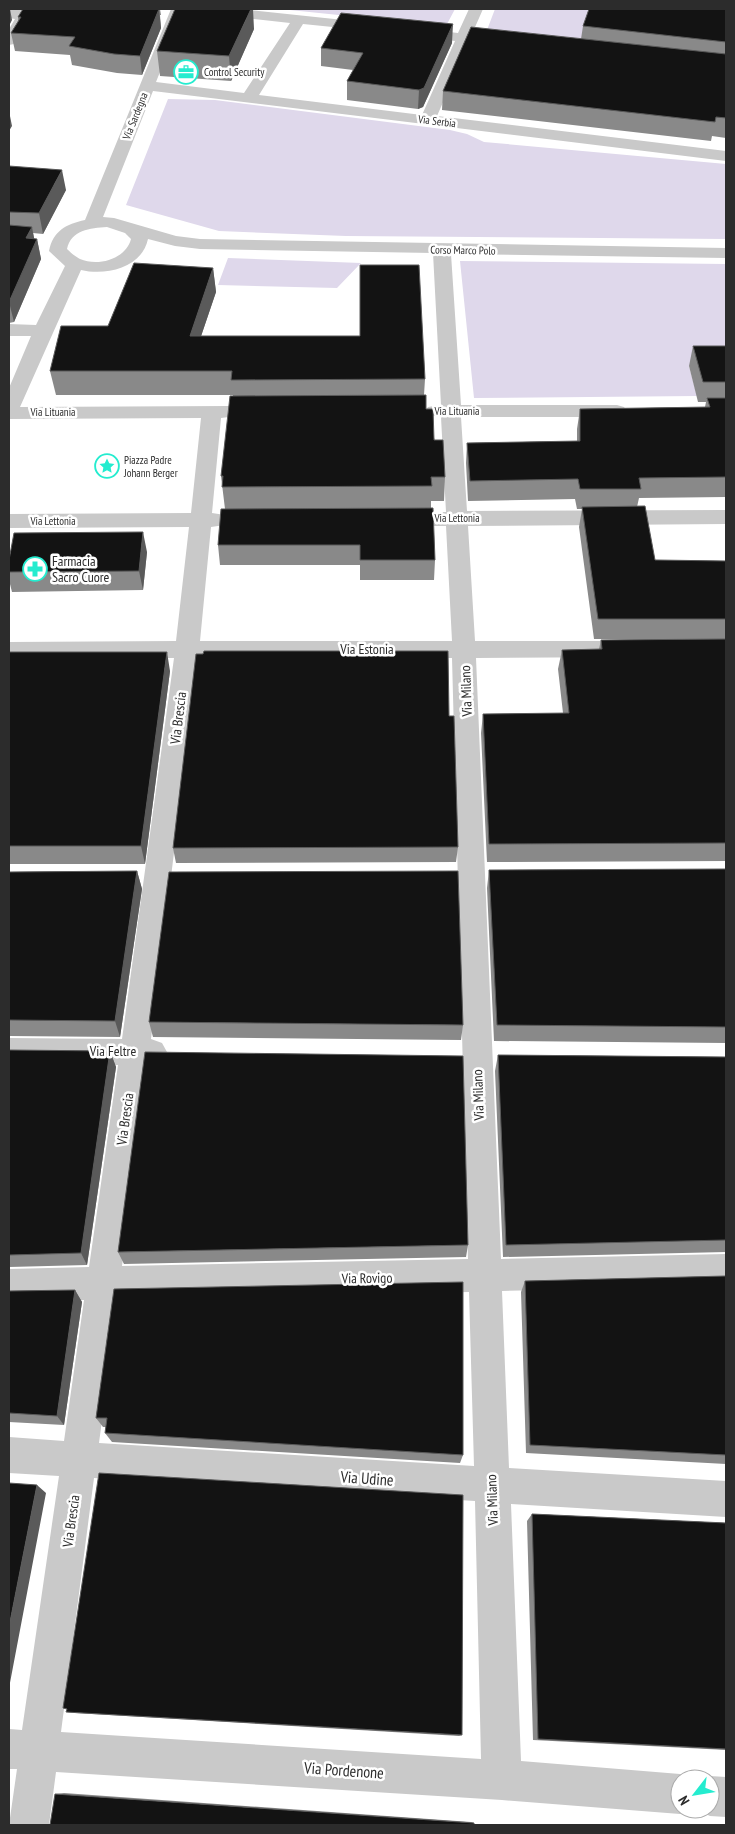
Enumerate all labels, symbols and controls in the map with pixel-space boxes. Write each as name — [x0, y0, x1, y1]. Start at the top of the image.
office icon: Control Security — [173, 59, 199, 85]
place label: Control Security — [204, 65, 265, 79]
street label: Via Sardegna — [119, 90, 151, 143]
street label: Via Serbia — [416, 112, 457, 130]
street label: Corso Marco Polo — [430, 242, 496, 258]
street label: Via Lituania — [434, 404, 479, 418]
street label: Via Lituania — [30, 405, 75, 419]
place icon: Piazza Padre Johann Berger — [94, 453, 120, 479]
place label: Piazza Padre Johann Berger — [123, 453, 178, 480]
street label: Via Lettonia — [433, 511, 480, 525]
street label: Via Lettonia — [29, 514, 76, 528]
place label: Farmacia Sacro Cuore — [52, 552, 110, 586]
pharmacy icon: Farmacia Sacro Cuore — [22, 556, 48, 582]
street label: Via Estonia — [339, 640, 394, 658]
street label: Via Milano — [456, 665, 476, 718]
street label: Via Brescia — [166, 691, 190, 746]
street label: Via Feltre — [89, 1042, 136, 1060]
street label: Via Milano — [468, 1069, 488, 1122]
street label: Via Brescia — [112, 1092, 138, 1147]
street label: Via Rovigo — [340, 1269, 393, 1287]
street label: Via Udine — [339, 1466, 394, 1490]
street label: Via Milano — [482, 1474, 502, 1527]
street label: Via Brescia — [58, 1494, 84, 1549]
street label: Via Pordenone — [302, 1757, 385, 1783]
north arrow — [670, 1769, 720, 1819]
text: N — [674, 1793, 694, 1809]

